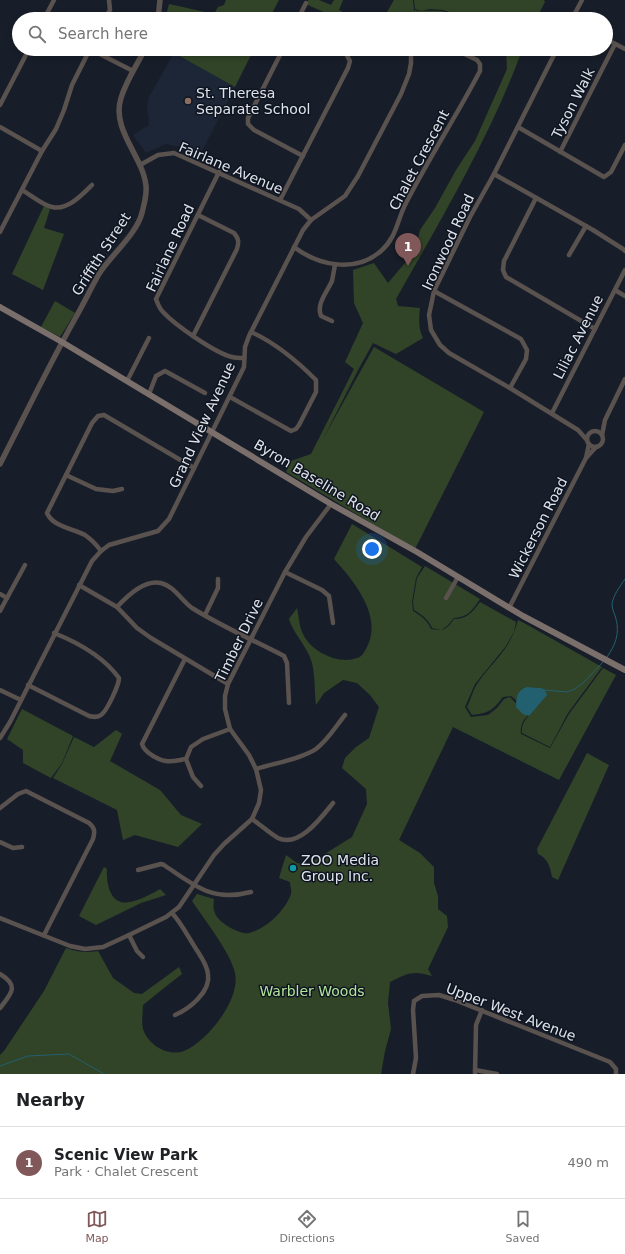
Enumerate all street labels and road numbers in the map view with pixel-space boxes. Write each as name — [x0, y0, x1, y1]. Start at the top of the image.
street label: Tyson Walk — [548, 64, 598, 142]
street label: Chalet Crescent — [386, 107, 452, 213]
street label: Fairlane Avenue — [177, 139, 285, 197]
street label: Ironwood Road — [419, 191, 477, 293]
street label: Fairlane Road — [143, 202, 197, 294]
street label: Griffith Street — [68, 209, 134, 298]
street label: Liliac Avenue — [550, 292, 606, 382]
street label: Grand View Avenue — [166, 359, 238, 491]
street label: Byron Baseline Road — [251, 436, 383, 524]
street label: Wickerson Road — [506, 475, 570, 581]
street label: Timber Drive — [211, 596, 266, 685]
street label: Upper West Avenue — [444, 980, 578, 1044]

